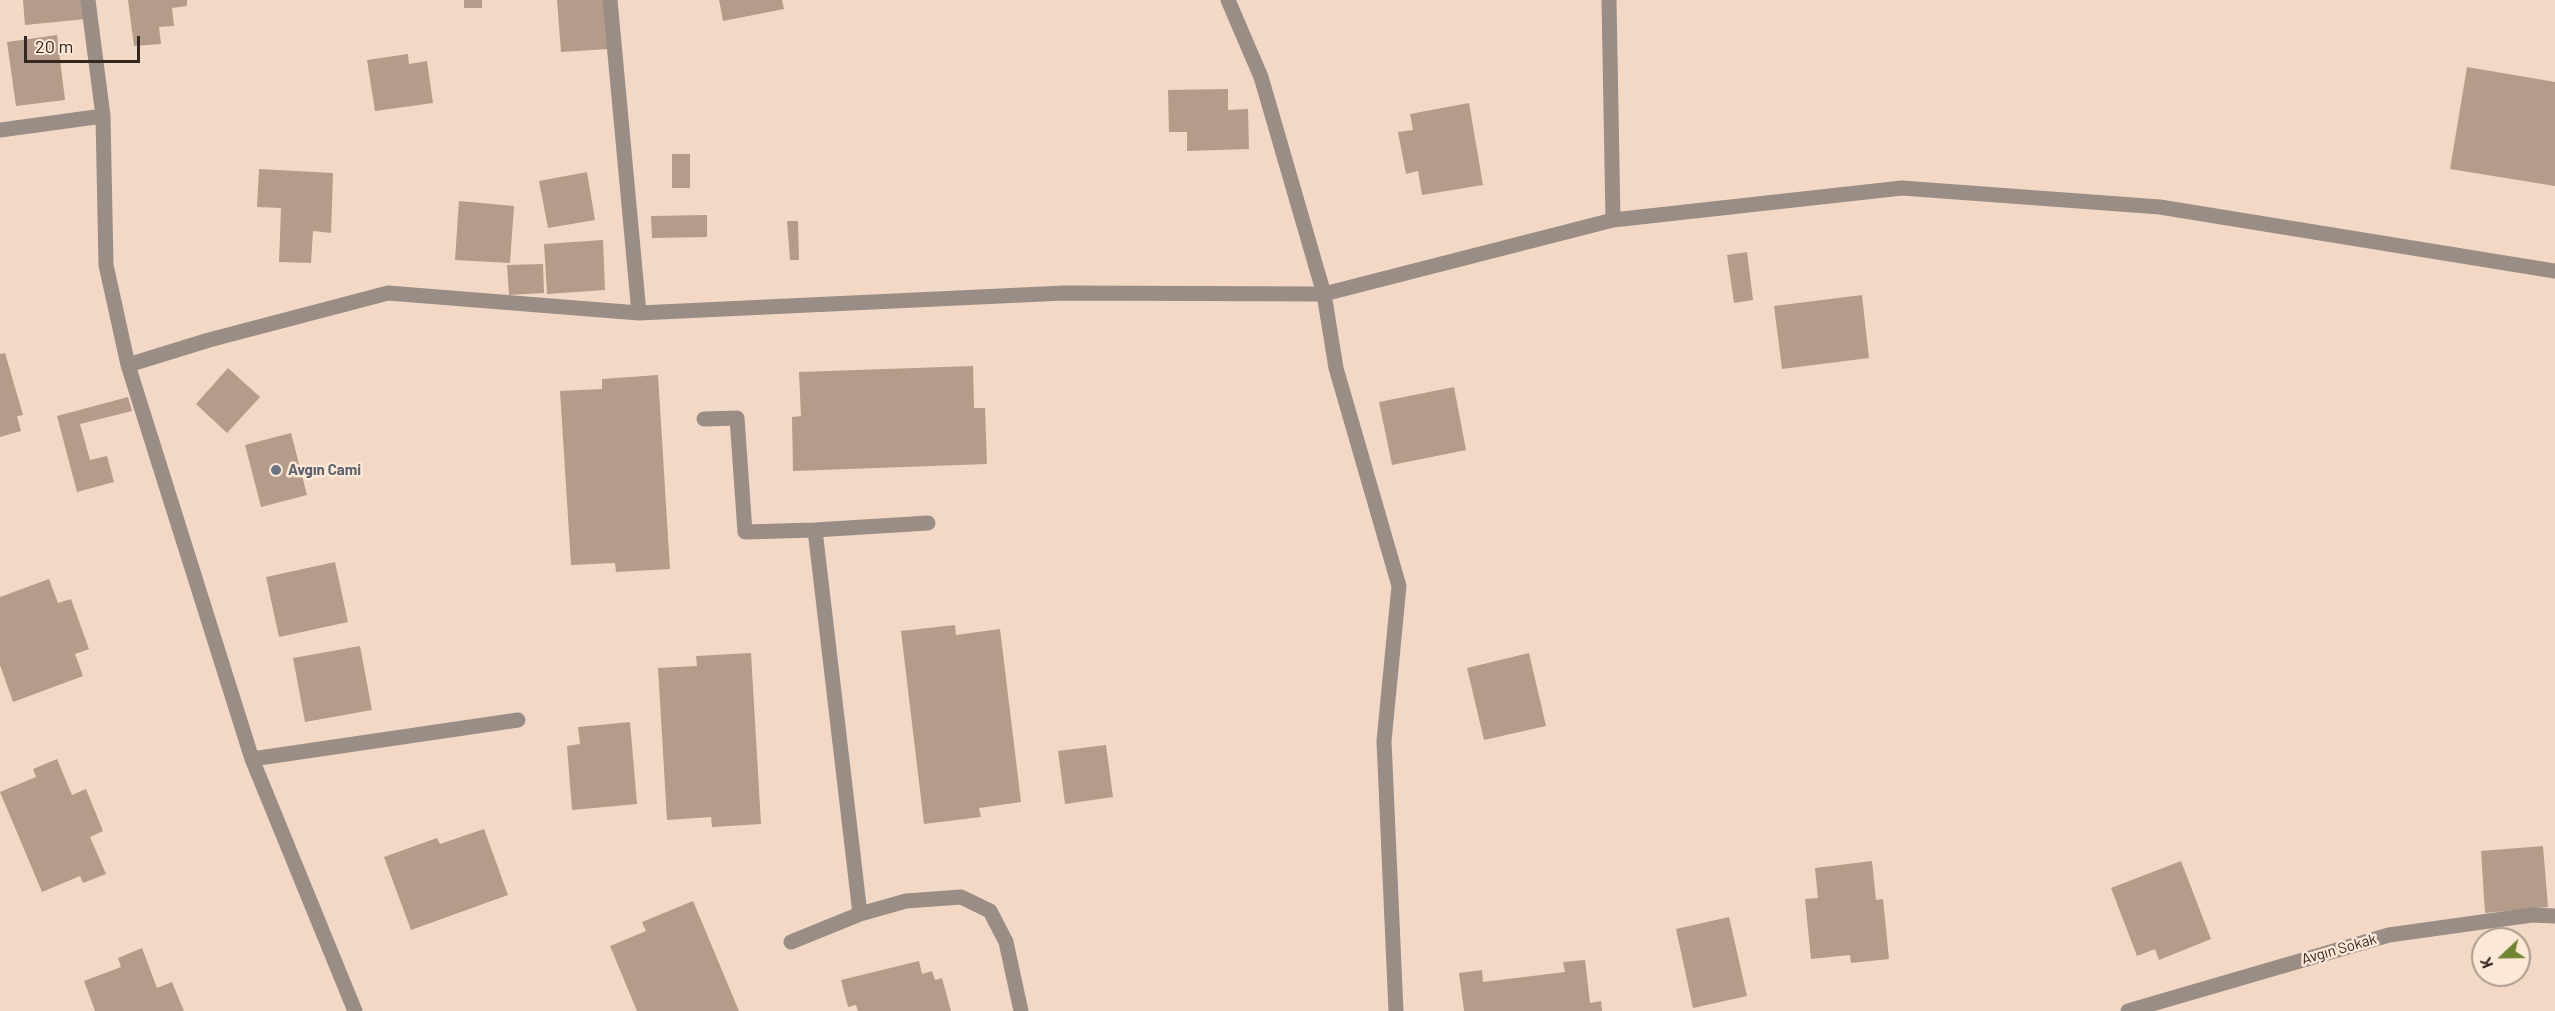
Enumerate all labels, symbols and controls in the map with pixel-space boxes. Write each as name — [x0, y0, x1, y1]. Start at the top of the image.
scale bar — [27, 24, 142, 62]
text: 20 m — [35, 35, 73, 57]
place label: Avgın Cami — [288, 461, 361, 479]
marker: Avgın Cami — [269, 463, 283, 477]
north arrow — [2471, 927, 2531, 987]
street label: Avgın Sokak — [2299, 930, 2379, 968]
text: K — [2475, 955, 2496, 971]

